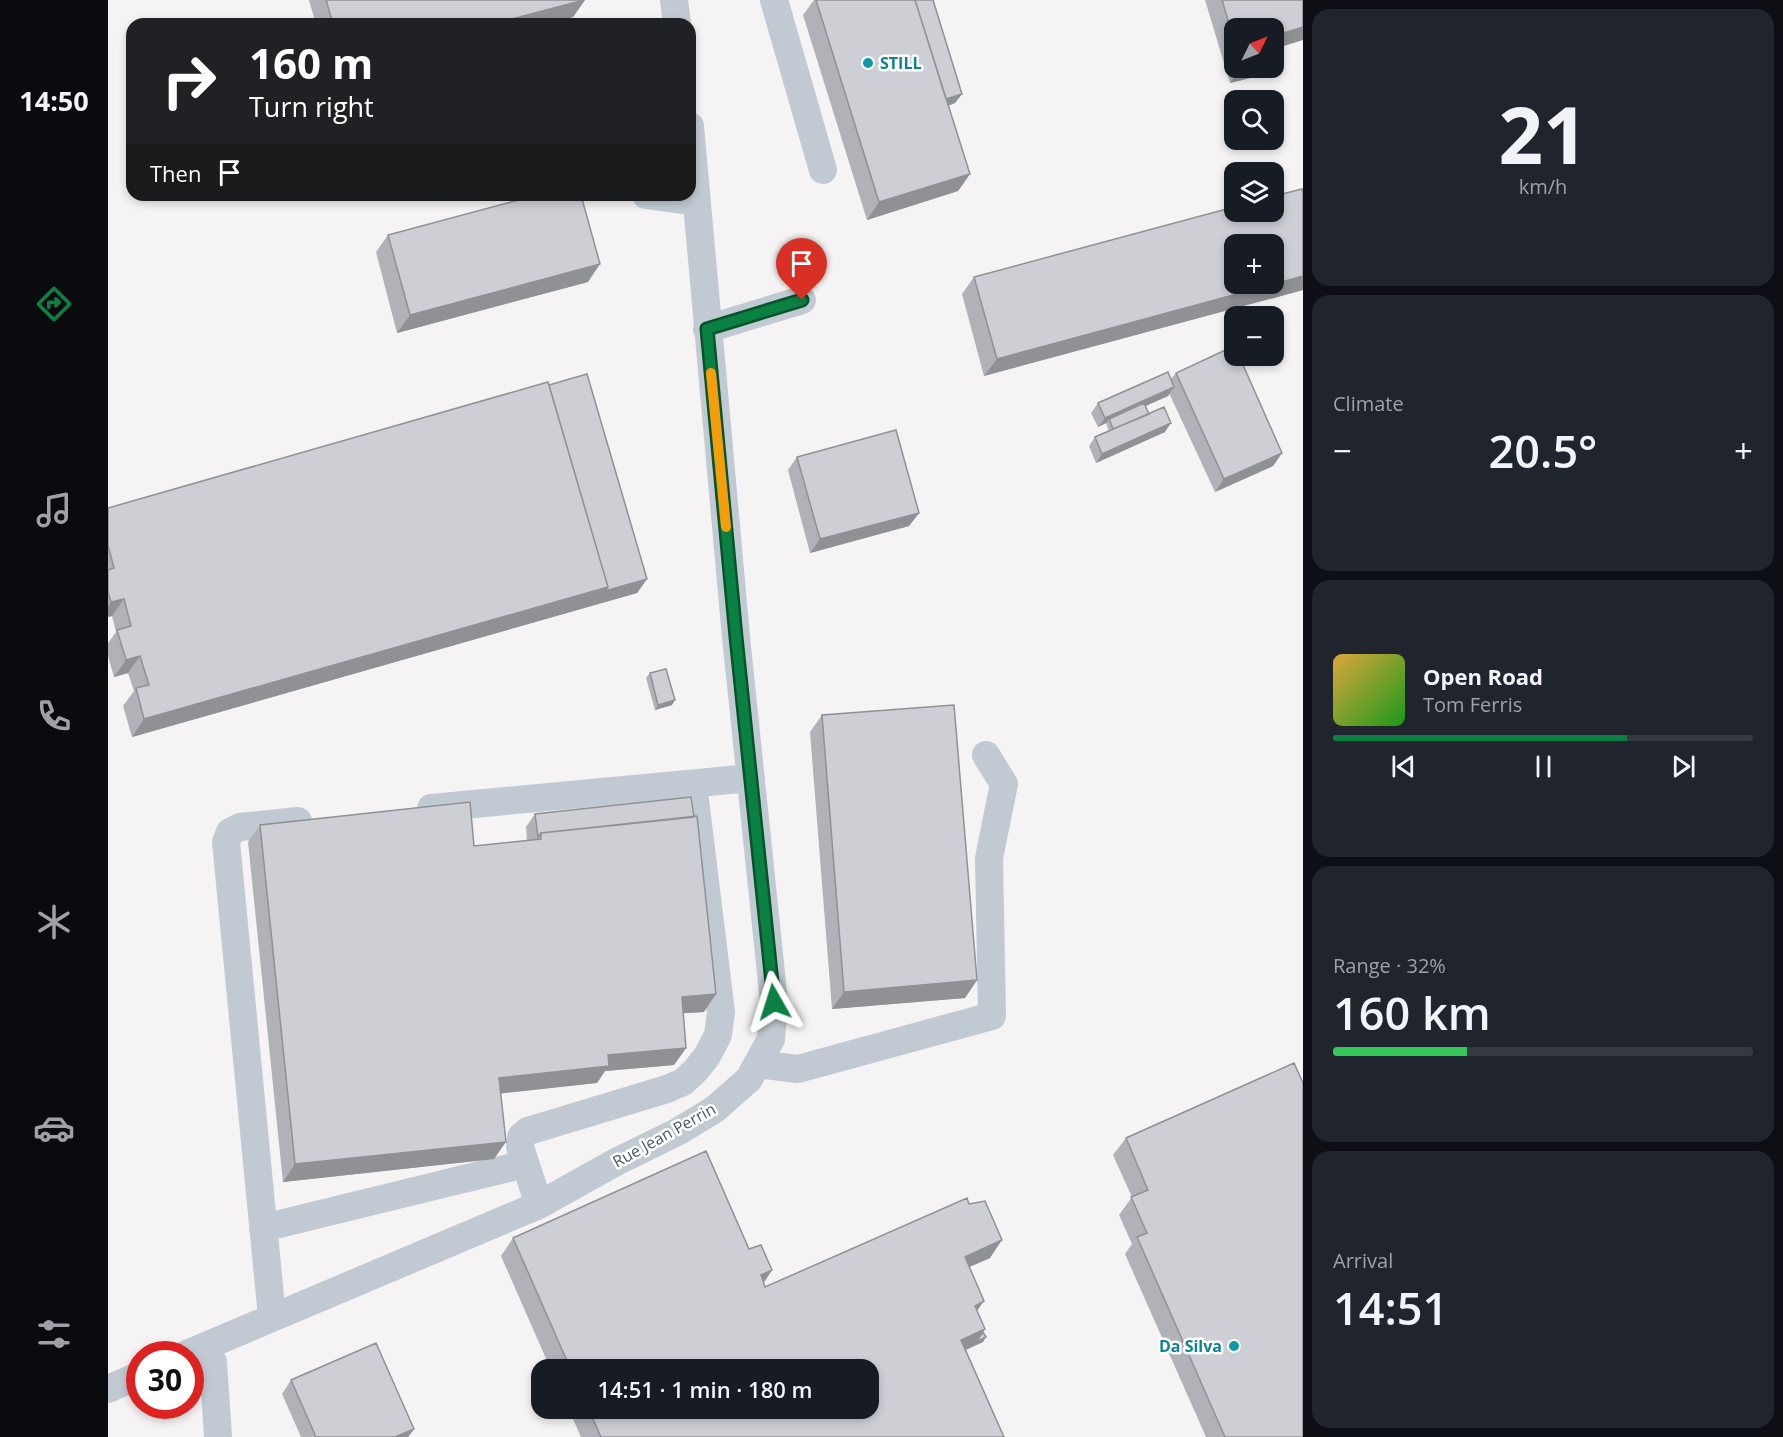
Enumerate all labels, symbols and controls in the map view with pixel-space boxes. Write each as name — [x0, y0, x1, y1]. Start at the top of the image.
north arrow — [1224, 18, 1284, 78]
map controls — [1224, 18, 1284, 366]
text: 160 m — [249, 34, 373, 91]
icon: right — [150, 42, 228, 120]
place label: STILL — [880, 52, 921, 74]
marker: STILL — [861, 56, 875, 70]
text: 21 — [1498, 81, 1588, 187]
text: 14:50 — [19, 82, 89, 119]
text: Turn right — [249, 88, 374, 125]
button: search — [1224, 90, 1284, 150]
icon: arrive — [213, 156, 246, 189]
text: Then — [150, 158, 201, 188]
button: layers — [1224, 162, 1284, 222]
text: km/h — [1519, 173, 1567, 200]
button: + — [1224, 234, 1284, 294]
pin — [776, 238, 827, 300]
icon: arrive — [785, 247, 818, 280]
icon: directions — [33, 283, 75, 325]
button: − — [1224, 306, 1284, 366]
text: Climate — [1333, 390, 1404, 417]
text: 20.5° — [1489, 420, 1597, 481]
text: − — [1333, 428, 1352, 473]
text: + — [1734, 428, 1753, 473]
icon: music — [33, 489, 75, 531]
text: Open Road — [1423, 661, 1543, 691]
text: Tom Ferris — [1423, 691, 1522, 718]
icon: phone — [33, 695, 75, 737]
icon: previous — [1387, 750, 1420, 783]
icon: pause — [1527, 750, 1560, 783]
icon: next — [1667, 750, 1700, 783]
icon: climate — [33, 901, 75, 943]
text: Range · 32% — [1333, 952, 1446, 979]
position arrow — [742, 970, 806, 1034]
text: 160 km — [1333, 982, 1491, 1043]
street label: Rue Jean Perrin — [609, 1098, 719, 1172]
icon: car — [33, 1107, 75, 1149]
text: Arrival — [1333, 1247, 1393, 1274]
text: 14:51 — [1333, 1277, 1448, 1338]
icon: filters — [33, 1313, 75, 1355]
place label: Da Silva — [1159, 1335, 1222, 1357]
marker: Da Silva — [1227, 1339, 1241, 1353]
speed limit sign: 30 — [126, 1341, 204, 1419]
text: 14:51 · 1 min · 180 m — [597, 1374, 813, 1404]

